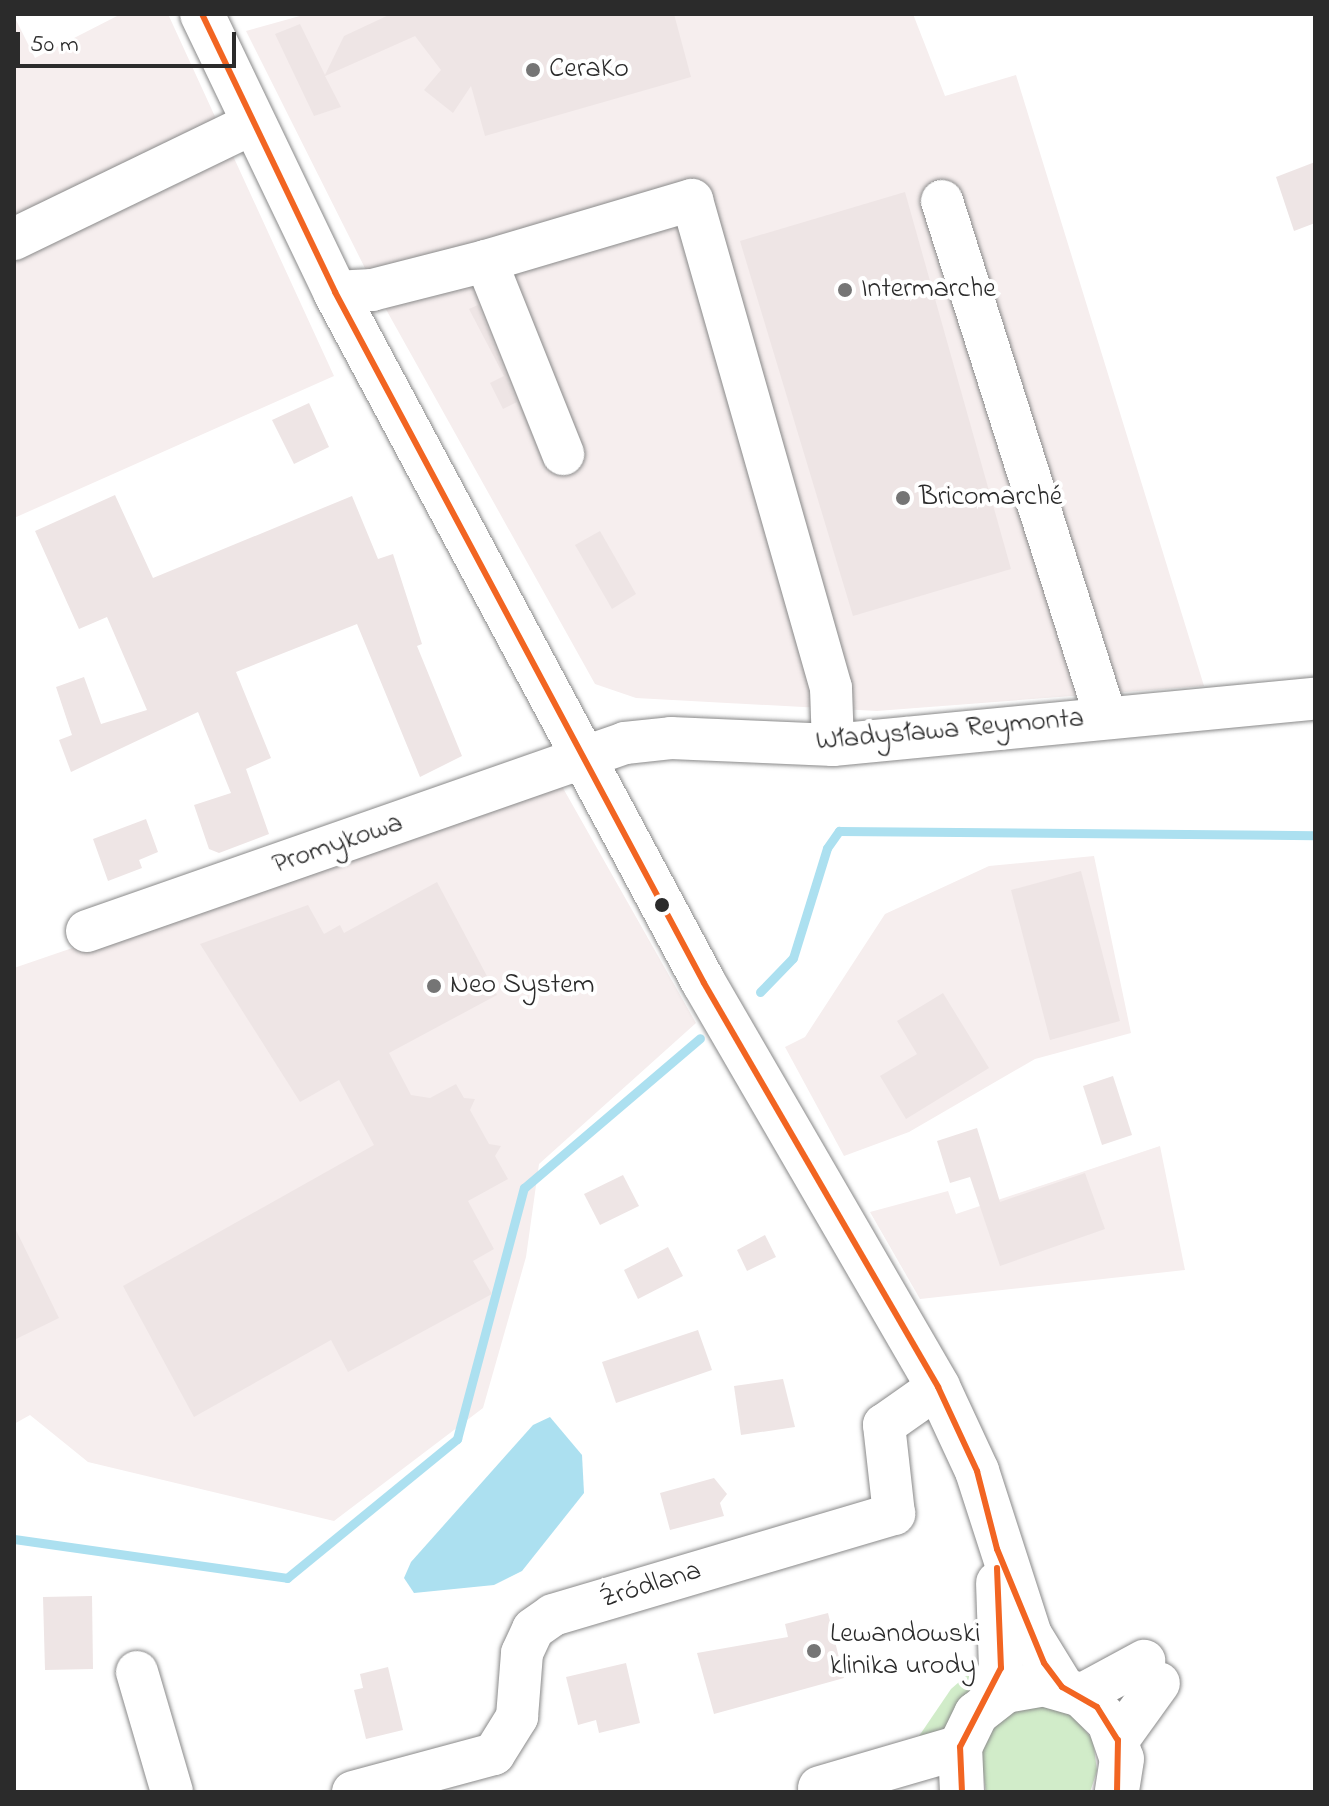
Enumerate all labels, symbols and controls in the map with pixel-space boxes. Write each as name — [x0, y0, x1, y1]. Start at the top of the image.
scale bar — [20, 16, 240, 66]
text: 50 m — [30, 28, 79, 63]
place label: CeraKo — [549, 53, 629, 87]
marker: CeraKo — [524, 61, 542, 79]
place label: Intermarche — [861, 273, 996, 307]
marker: Intermarche — [836, 281, 854, 299]
place label: Bricomarché — [919, 481, 1062, 515]
marker: Bricomarché — [894, 489, 912, 507]
street label: Władysława Reymonta — [815, 703, 1085, 759]
street label: Promykowa — [269, 807, 407, 883]
unlabelled marker — [654, 897, 670, 913]
place label: Neo System — [450, 969, 594, 1003]
marker: Neo System — [425, 977, 443, 995]
street label: Źródlana — [597, 1555, 705, 1617]
place label: Lewandowski klinika urody — [830, 1618, 980, 1684]
marker: Lewandowski klinika urody — [805, 1642, 823, 1660]

